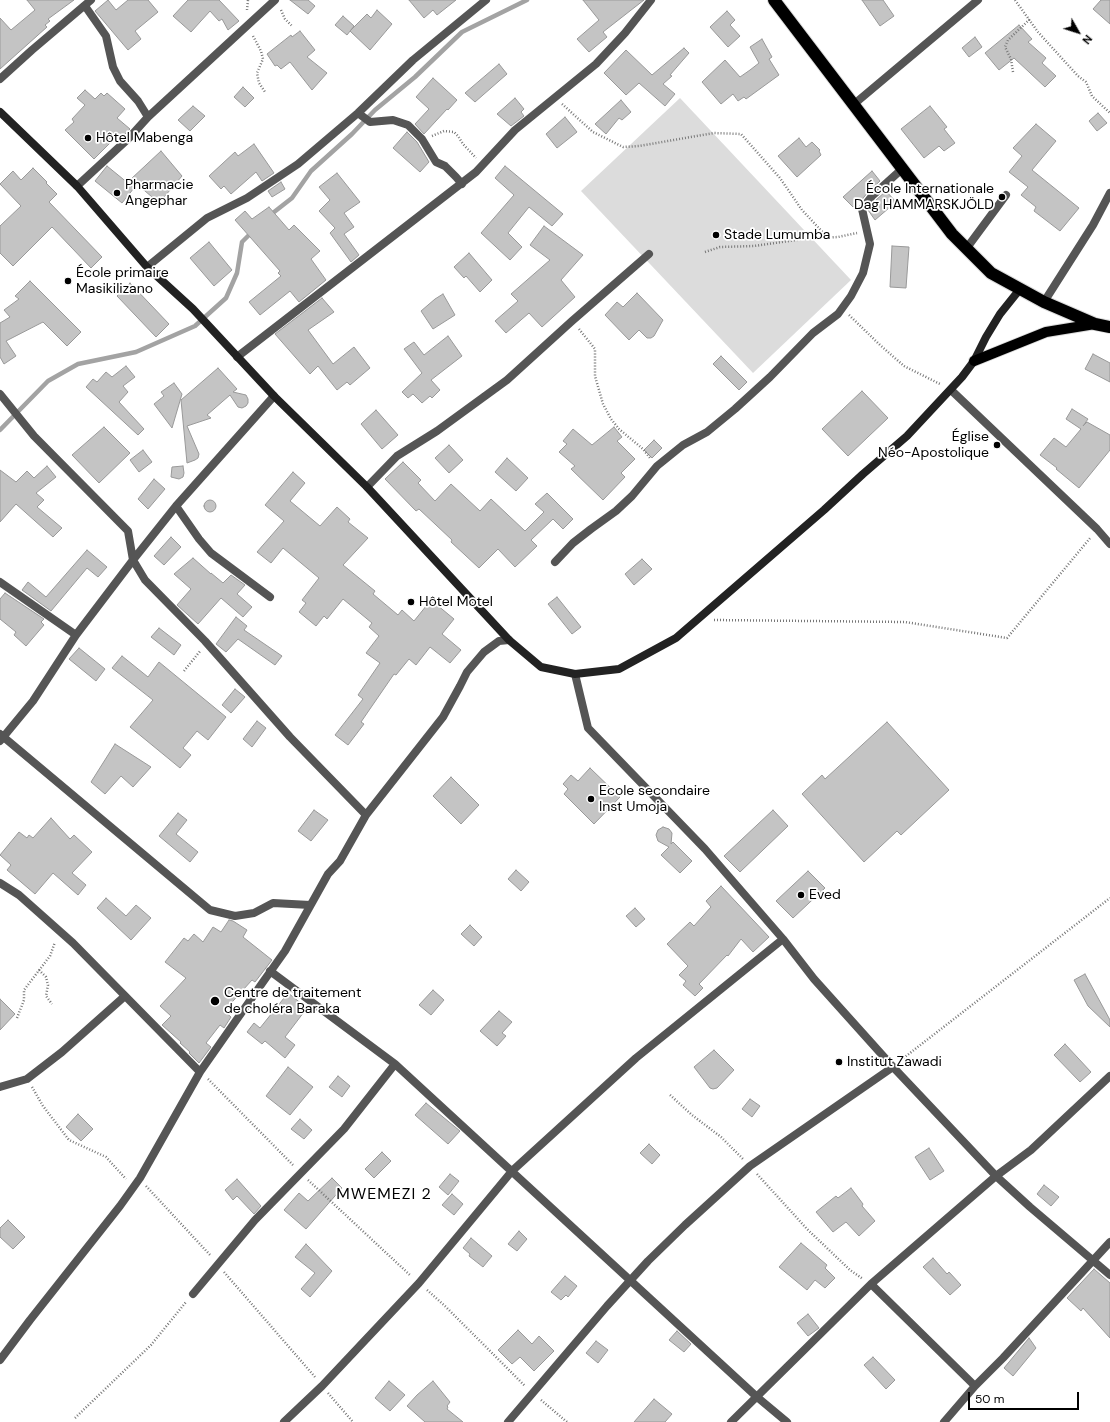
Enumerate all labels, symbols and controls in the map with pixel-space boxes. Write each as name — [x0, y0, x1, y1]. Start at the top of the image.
north arrow — [1058, 12, 1098, 52]
text: N — [1079, 32, 1095, 47]
place label: Hôtel Mabenga — [96, 130, 193, 146]
marker: Hôtel Mabenga — [83, 133, 93, 143]
place label: Pharmacie Angephar — [125, 177, 193, 210]
place label: École Internationale Dag HAMMARSKJÖLD — [854, 181, 994, 214]
marker: Pharmacie Angephar — [112, 188, 122, 198]
marker: École Internationale Dag HAMMARSKJÖLD — [997, 192, 1007, 202]
place label: Stade Lumumba — [724, 227, 830, 243]
marker: Stade Lumumba — [711, 230, 721, 240]
place label: École primaire Masikilizano — [76, 265, 169, 298]
marker: École primaire Masikilizano — [63, 276, 73, 286]
place label: Église Néo-Apostolique — [878, 429, 989, 462]
marker: Église Néo-Apostolique — [992, 440, 1002, 450]
place label: Hôtel Motel — [419, 594, 493, 610]
marker: Hôtel Motel — [406, 597, 416, 607]
place label: Ecole secondaire Inst Umoja — [599, 783, 710, 816]
marker: Ecole secondaire Inst Umoja — [586, 794, 596, 804]
place label: Eved — [809, 887, 841, 903]
marker: Eved — [796, 890, 806, 900]
place label: Centre de traitement de choléra Baraka — [224, 985, 361, 1018]
marker: Centre de traitement de choléra Baraka — [209, 995, 221, 1007]
place label: Institut Zawadi — [847, 1054, 942, 1070]
marker: Institut Zawadi — [834, 1057, 844, 1067]
district label: MWEMEZI 2 — [336, 1185, 432, 1205]
scale bar — [970, 1384, 1081, 1410]
text: 50 m — [975, 1391, 1004, 1407]

